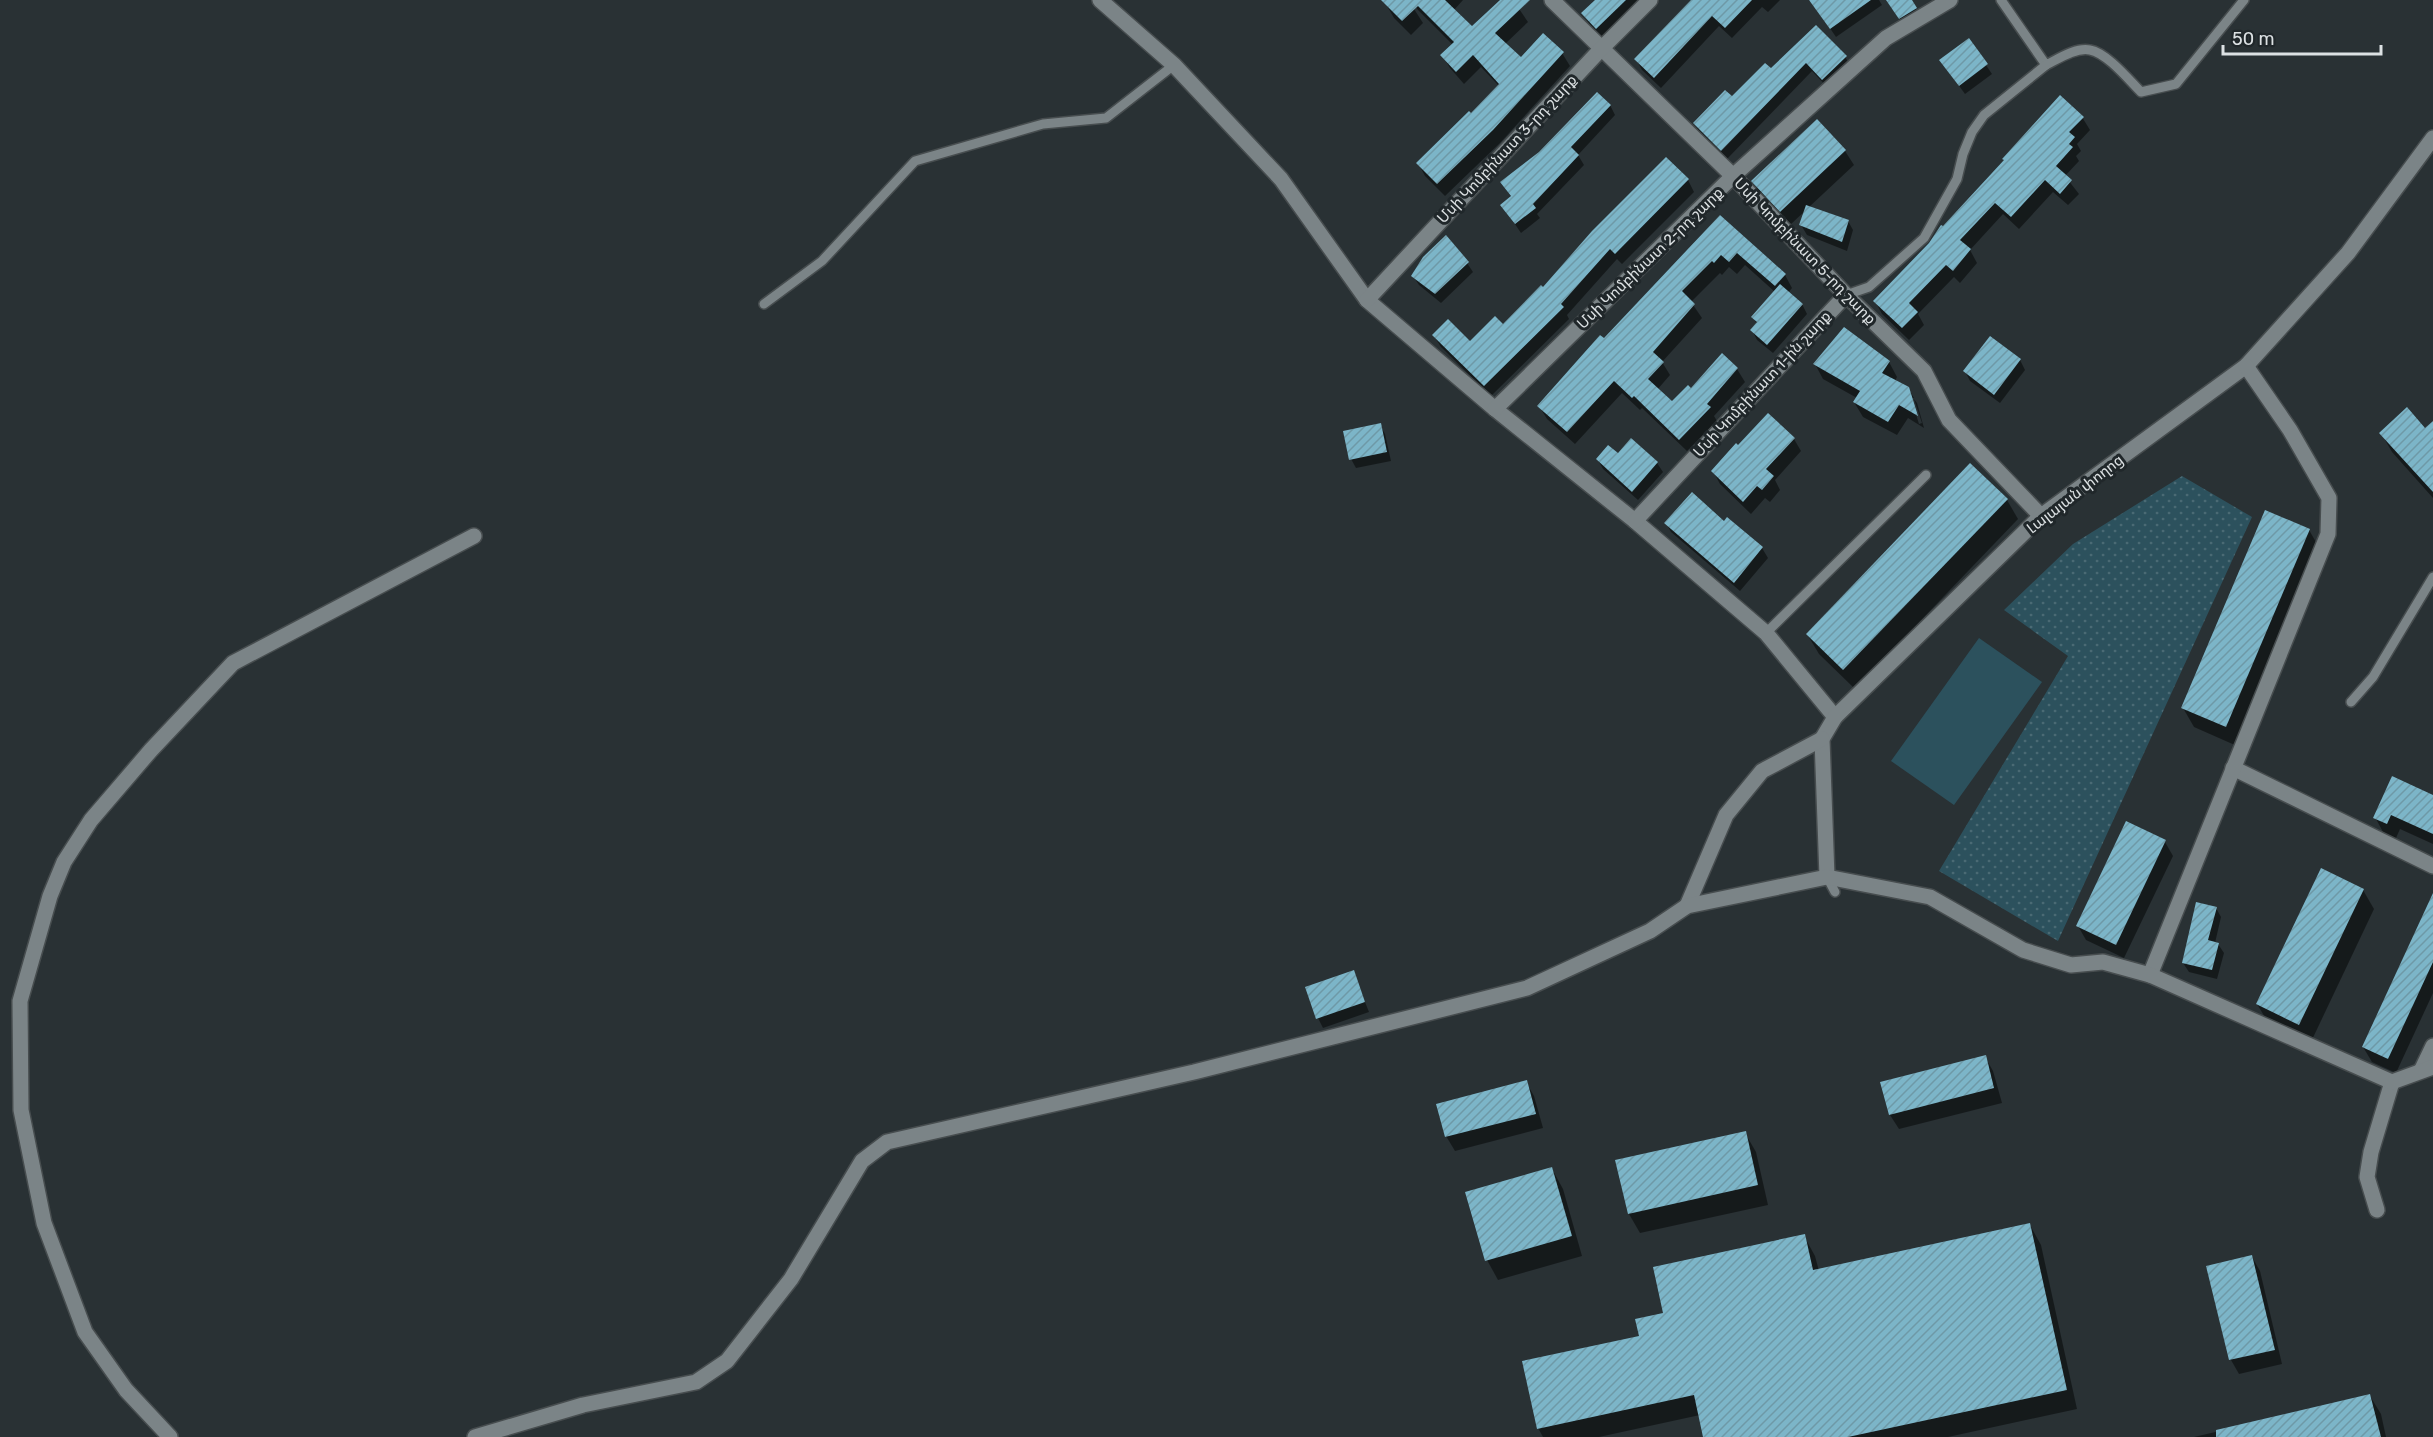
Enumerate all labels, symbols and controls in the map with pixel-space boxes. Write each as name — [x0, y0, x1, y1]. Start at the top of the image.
scale bar — [2223, 18, 2380, 56]
text: 50 m — [2232, 28, 2275, 50]
street label: Մսի Կոմբինատ 3-րդ շարք — [1433, 71, 1581, 227]
street label: Մսի Կոմբինատ 5-րդ շարք — [1730, 174, 1880, 328]
street label: Մսի Կոմբինատ 2-րդ շարք — [1573, 183, 1727, 333]
street label: Մսի Կոմբինատ 1-ին շարք — [1689, 307, 1835, 461]
street label: Լալայան փողոց — [2023, 451, 2127, 537]

